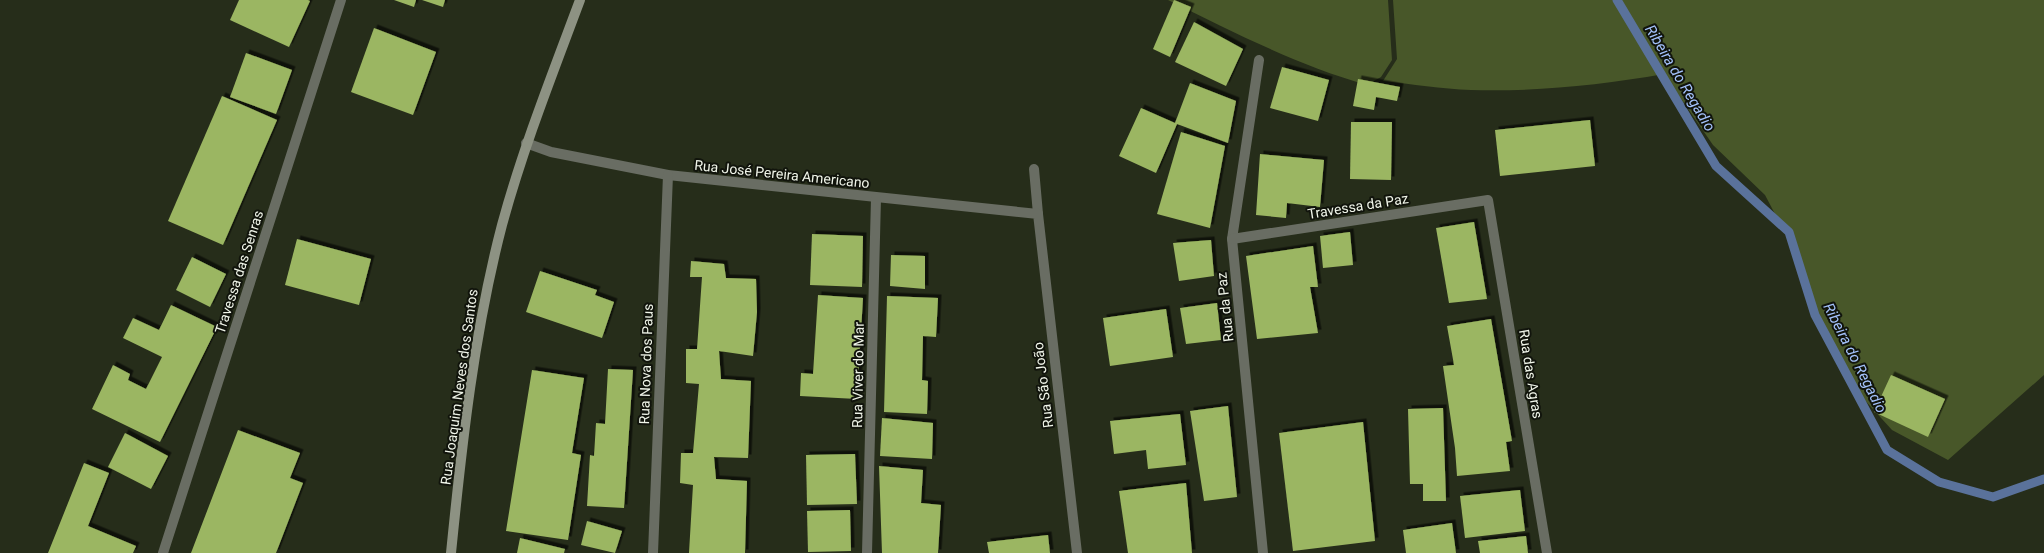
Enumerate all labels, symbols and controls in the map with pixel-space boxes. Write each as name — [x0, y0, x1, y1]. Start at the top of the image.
water label: Ribeira do Regadio — [1641, 21, 1719, 135]
street label: Rua José Pereira Americano — [694, 157, 870, 191]
street label: Travessa da Paz — [1306, 190, 1410, 222]
street label: Travessa das Senras — [212, 208, 266, 336]
street label: Rua da Paz — [1213, 271, 1237, 343]
street label: Rua Joaquim Neves dos Santos — [437, 288, 481, 486]
water label: Ribeira do Regadio — [1819, 300, 1891, 416]
street label: Rua Nova dos Paus — [636, 303, 656, 425]
street label: Rua Viver do Mar — [849, 322, 867, 428]
street label: Rua das Agras — [1516, 328, 1546, 420]
street label: Rua São João — [1030, 341, 1056, 429]

